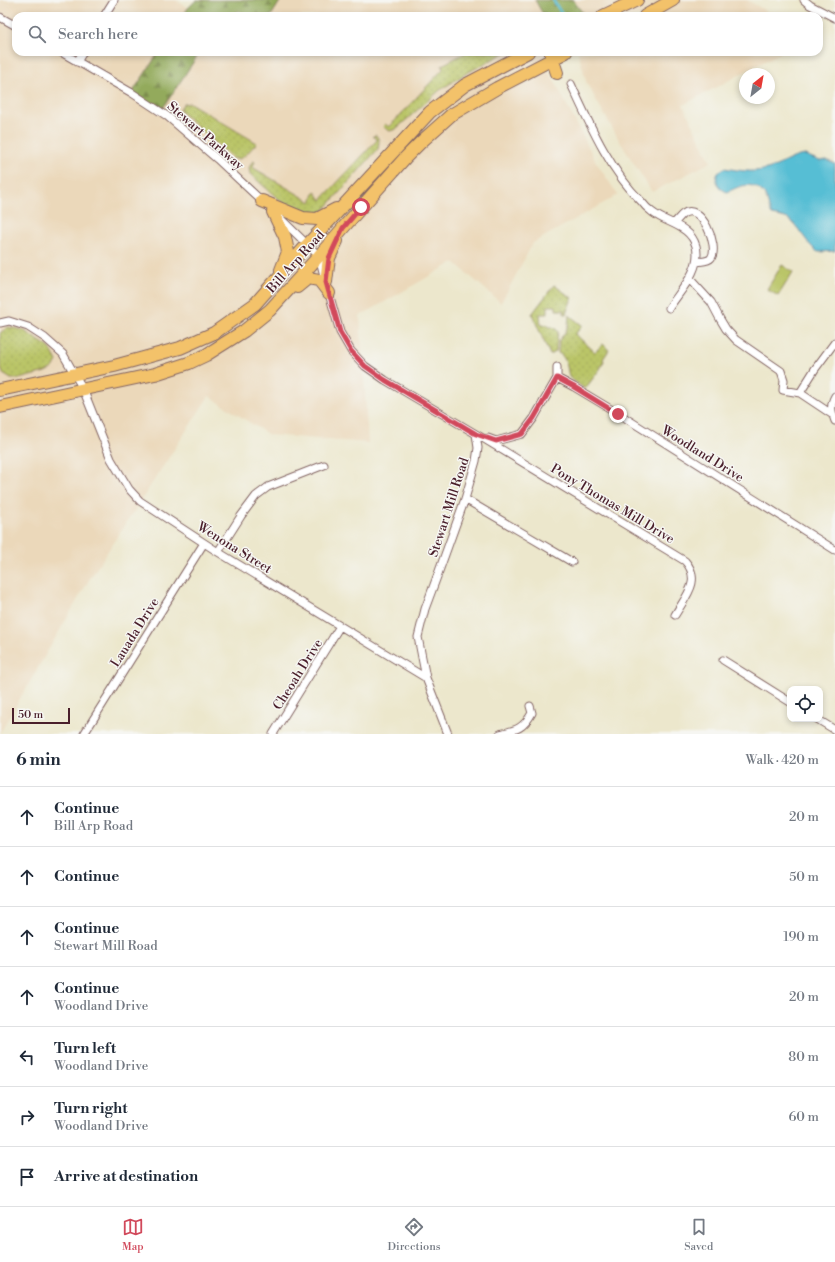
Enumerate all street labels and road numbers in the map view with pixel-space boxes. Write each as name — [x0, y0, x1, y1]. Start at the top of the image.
street label: Stewart Parkway — [164, 98, 247, 174]
street label: Bill Arp Road — [263, 226, 329, 297]
street label: Woodland Drive — [657, 422, 747, 486]
street label: Stewart Mill Road — [425, 455, 473, 559]
street label: Pony Thomas Mill Drive — [548, 461, 678, 547]
street label: Wenona Street — [193, 518, 275, 577]
street label: Lauada Drive — [107, 594, 163, 670]
street label: Cheoah Drive — [270, 636, 326, 713]

